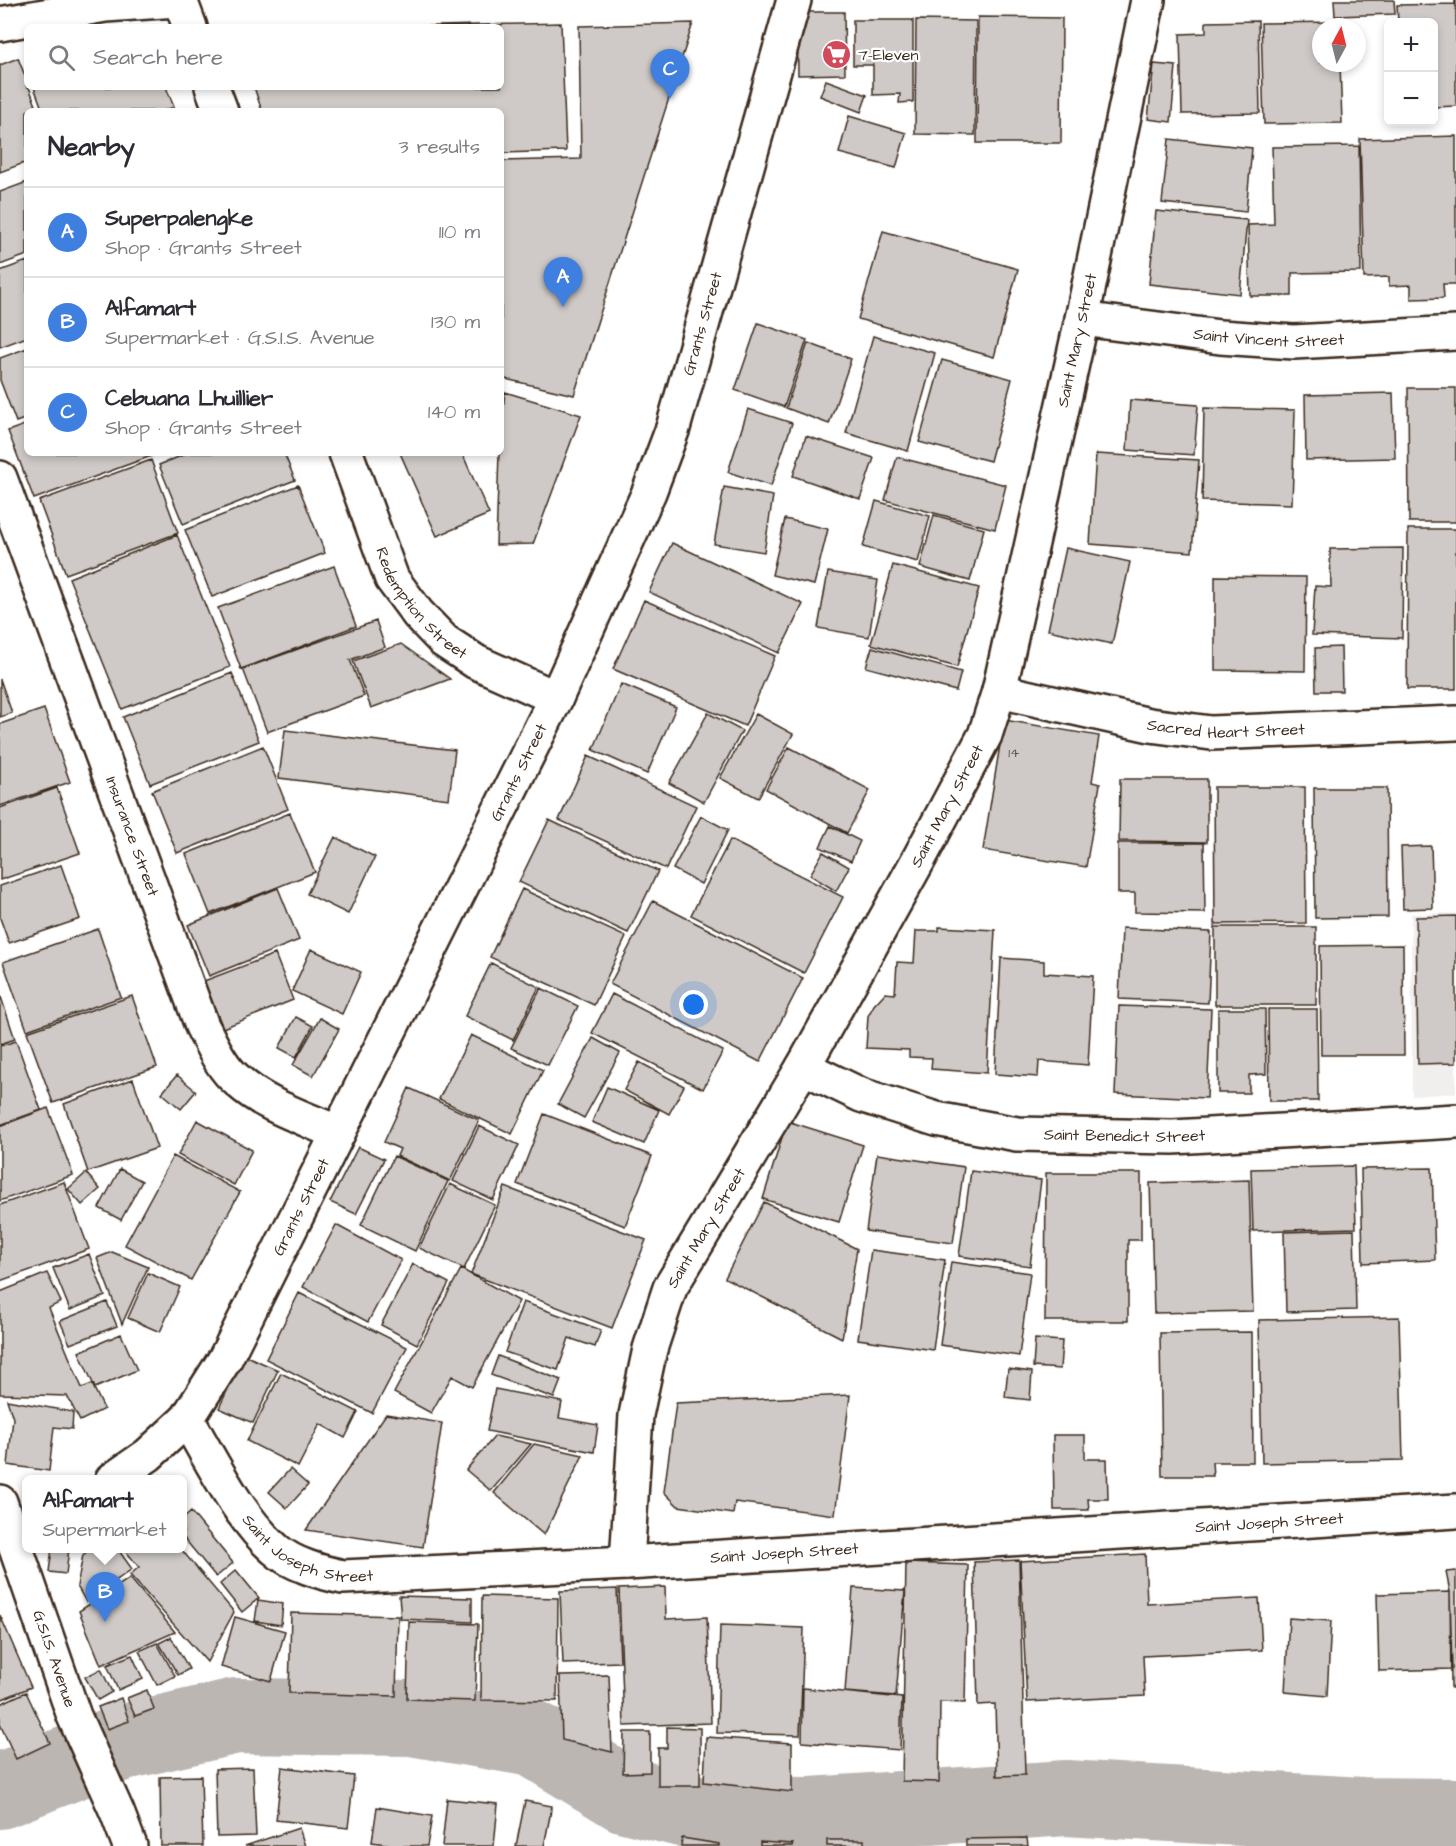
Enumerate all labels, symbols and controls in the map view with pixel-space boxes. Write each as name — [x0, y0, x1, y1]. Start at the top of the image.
north arrow — [1312, 18, 1366, 72]
map controls — [1384, 18, 1438, 126]
button: + — [1384, 18, 1438, 72]
search box — [24, 24, 504, 90]
supermarket icon: 7-Eleven — [821, 39, 853, 71]
icon: search — [45, 41, 78, 74]
text: Search here — [93, 42, 223, 73]
place label: 7-Eleven — [858, 44, 918, 66]
pin: C — [650, 50, 690, 99]
button: − — [1384, 72, 1438, 126]
text: Nearby — [48, 129, 135, 165]
text: 3 results — [398, 133, 480, 161]
text: Superpalengke — [105, 203, 253, 234]
text: A — [61, 218, 74, 246]
text: 110 m — [439, 218, 480, 246]
text: Shop · Grants Street — [105, 234, 302, 262]
pin: A — [544, 258, 582, 307]
street label: Grants Street — [677, 269, 728, 378]
street label: Saint Mary Street — [1052, 271, 1102, 409]
text: Alfamart — [105, 293, 196, 324]
text: B — [60, 308, 75, 336]
text: 130 m — [431, 308, 480, 336]
street label: Saint Vincent Street — [1192, 323, 1345, 353]
text: Supermarket · G.S.I.S. Avenue — [105, 324, 375, 352]
text: Cebuana Lhuillier — [105, 383, 273, 414]
text: C — [60, 398, 75, 426]
text: 140 m — [428, 398, 480, 426]
text: Shop · Grants Street — [105, 414, 302, 442]
street label: Redemption Street — [370, 544, 472, 665]
street label: Sacred Heart Street — [1146, 714, 1306, 744]
street label: Grants Street — [485, 719, 553, 825]
street label: Saint Mary Street — [905, 740, 989, 872]
house number: 14 — [1008, 743, 1020, 763]
street label: Insurance Street — [100, 773, 164, 900]
your location — [679, 990, 708, 1019]
street label: Saint Benedict Street — [1044, 1124, 1206, 1148]
street label: Grants Street — [268, 1154, 335, 1259]
street label: Saint Mary Street — [662, 1163, 751, 1292]
popup — [22, 1475, 187, 1553]
text: Alfamart — [43, 1485, 134, 1516]
street label: Saint Joseph Street — [1195, 1507, 1345, 1538]
street label: Saint Joseph Street — [237, 1510, 374, 1588]
text: Supermarket — [43, 1516, 166, 1544]
street label: Saint Joseph Street — [710, 1537, 860, 1569]
pin: B — [86, 1572, 124, 1622]
street label: G.S.I.S. Avenue — [27, 1607, 81, 1711]

